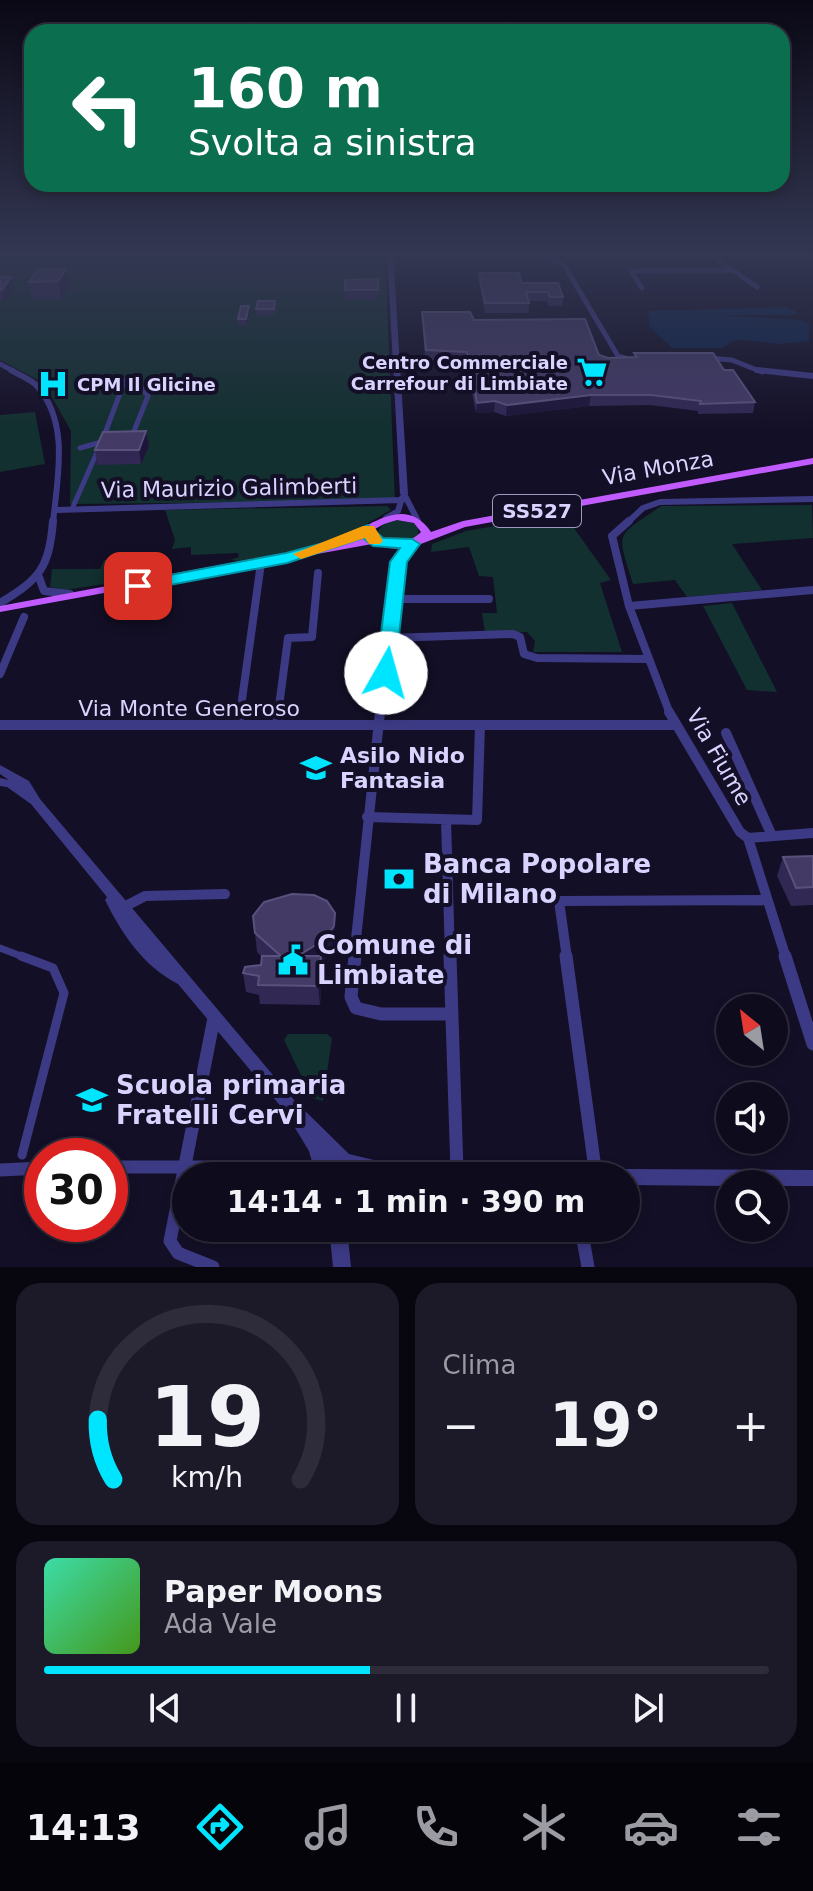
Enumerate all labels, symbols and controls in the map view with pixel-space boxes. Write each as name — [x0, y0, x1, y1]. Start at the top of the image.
text: 160 m — [188, 55, 383, 120]
icon: left — [56, 56, 160, 160]
text: Svolta a sinistra — [188, 122, 477, 163]
place label: Centro Commerciale Carrefour di Limbiate — [351, 352, 568, 394]
supermarket icon: Centro Commerciale Carrefour di Limbiate — [575, 355, 609, 389]
hospital icon: CPM Il Glicine — [36, 367, 70, 401]
place label: CPM Il Glicine — [77, 374, 216, 395]
street label: Via Monza — [600, 446, 716, 490]
street label: Via Maurizio Galimberti — [101, 473, 357, 503]
road number: SS527 — [493, 495, 581, 527]
pin — [104, 552, 172, 620]
icon: arrive — [116, 564, 160, 608]
position arrow — [344, 631, 428, 715]
street label: Via Monte Generoso — [78, 696, 300, 721]
street label: Via Fiume — [681, 704, 757, 810]
place label: Asilo Nido Fantasia — [340, 743, 465, 793]
school or university icon: Asilo Nido Fantasia — [299, 751, 333, 785]
place label: Banca Popolare di Milano — [423, 849, 651, 909]
bank icon: Banca Popolare di Milano — [382, 862, 416, 896]
place label: Comune di Limbiate — [317, 930, 472, 990]
public building icon: Comune di Limbiate — [276, 943, 310, 977]
north arrow — [716, 994, 788, 1066]
map controls — [716, 994, 788, 1242]
place label: Scuola primaria Fratelli Cervi — [116, 1070, 346, 1130]
button: sound — [716, 1082, 788, 1154]
school or university icon: Scuola primaria Fratelli Cervi — [75, 1083, 109, 1117]
speed limit sign: 30 — [24, 1138, 128, 1242]
button: search — [716, 1170, 788, 1242]
text: 14:14 · 1 min · 390 m — [227, 1184, 585, 1219]
text: Clima — [443, 1350, 516, 1380]
text: 19 — [149, 1369, 265, 1466]
text: 19° — [549, 1390, 663, 1460]
text: − — [443, 1400, 479, 1451]
text: + — [732, 1400, 769, 1451]
text: km/h — [171, 1460, 243, 1494]
text: Paper Moons — [164, 1574, 383, 1609]
text: Ada Vale — [164, 1609, 277, 1639]
icon: previous — [143, 1686, 187, 1730]
icon: pause — [384, 1686, 428, 1730]
icon: next — [626, 1686, 670, 1730]
icon: directions — [192, 1799, 248, 1855]
icon: music — [300, 1799, 356, 1855]
icon: phone — [408, 1799, 464, 1855]
icon: climate — [516, 1799, 572, 1855]
icon: car — [623, 1799, 679, 1855]
icon: filters — [731, 1799, 787, 1855]
text: 14:13 — [26, 1807, 140, 1848]

